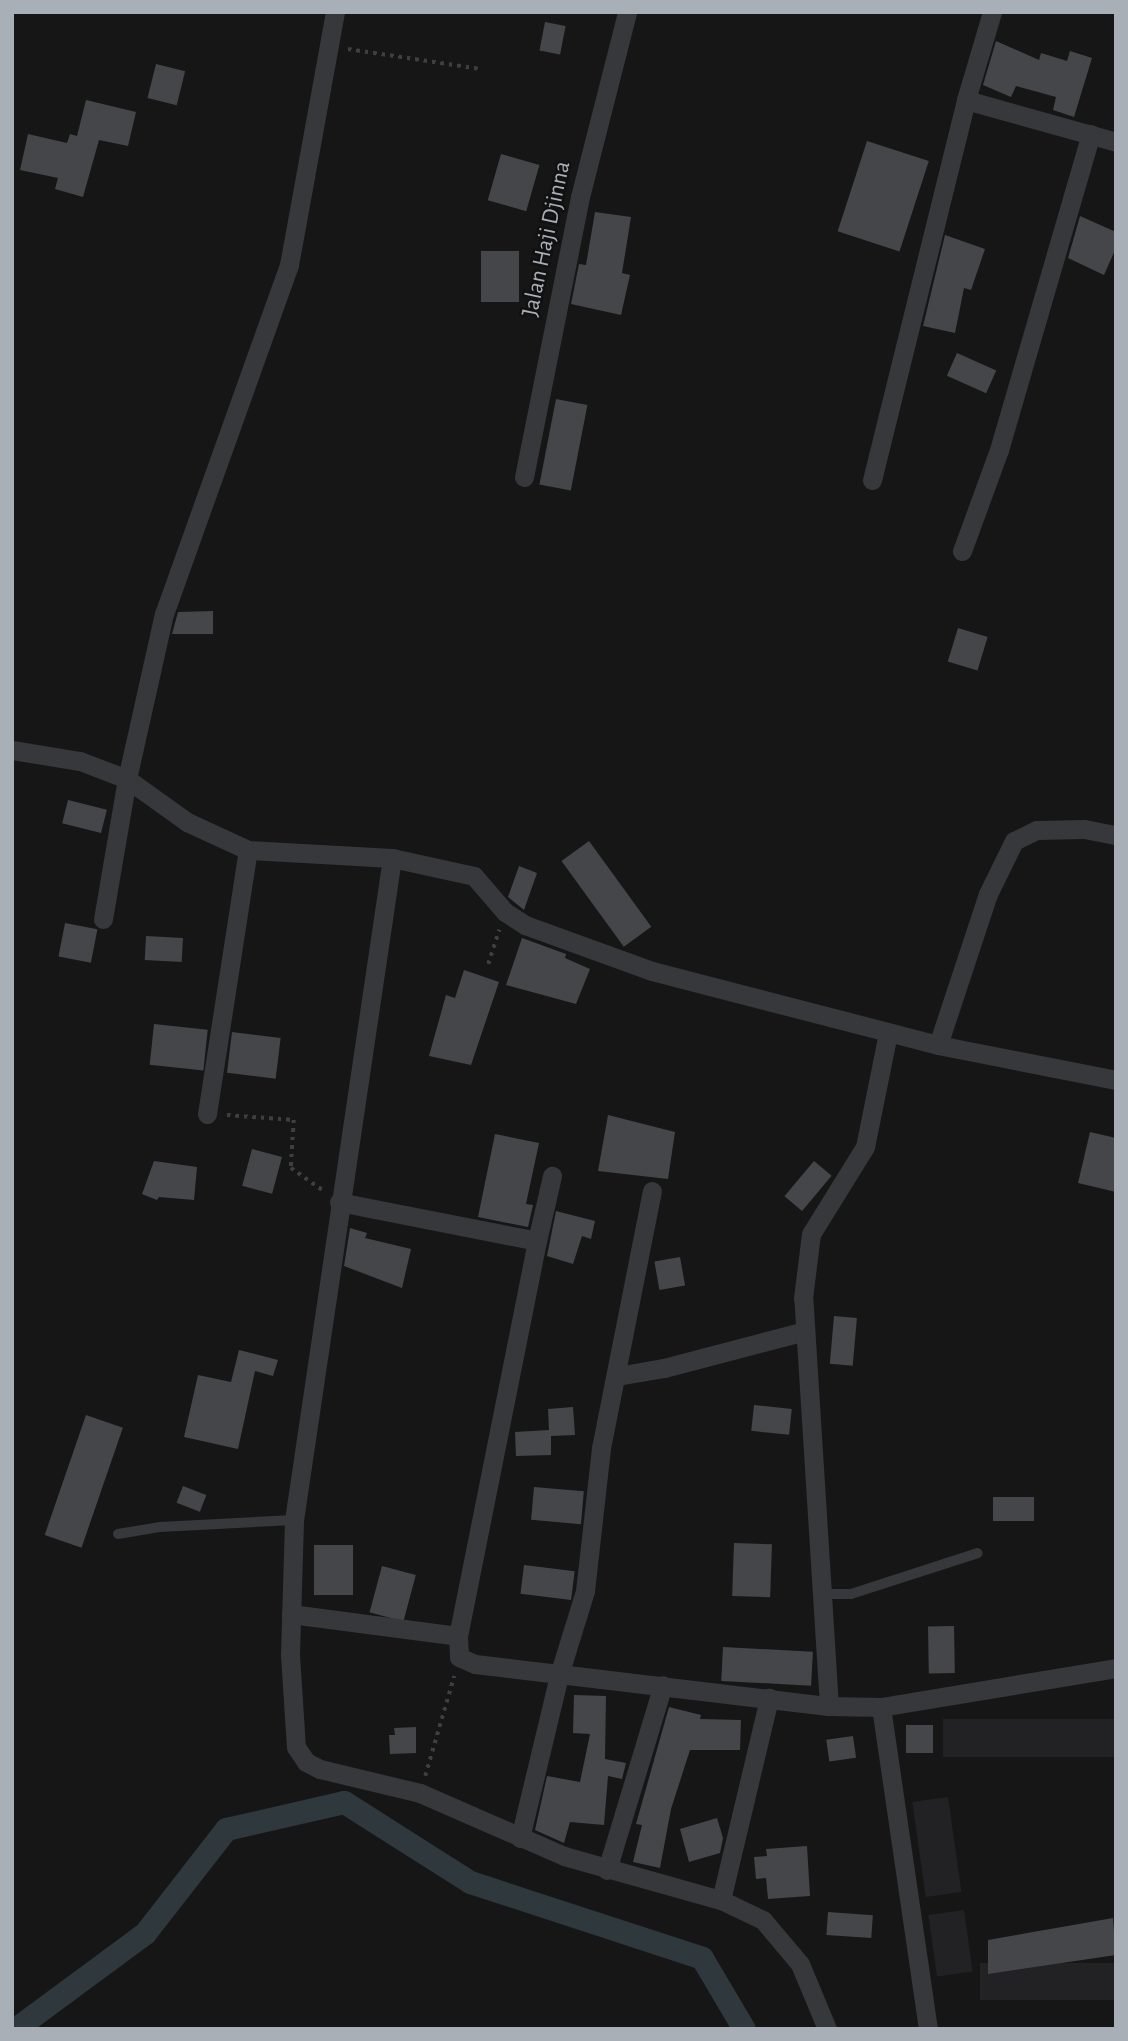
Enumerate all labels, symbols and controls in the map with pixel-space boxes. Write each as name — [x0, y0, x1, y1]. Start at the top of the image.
street label: Jalan Haji Djinna — [516, 159, 578, 319]

